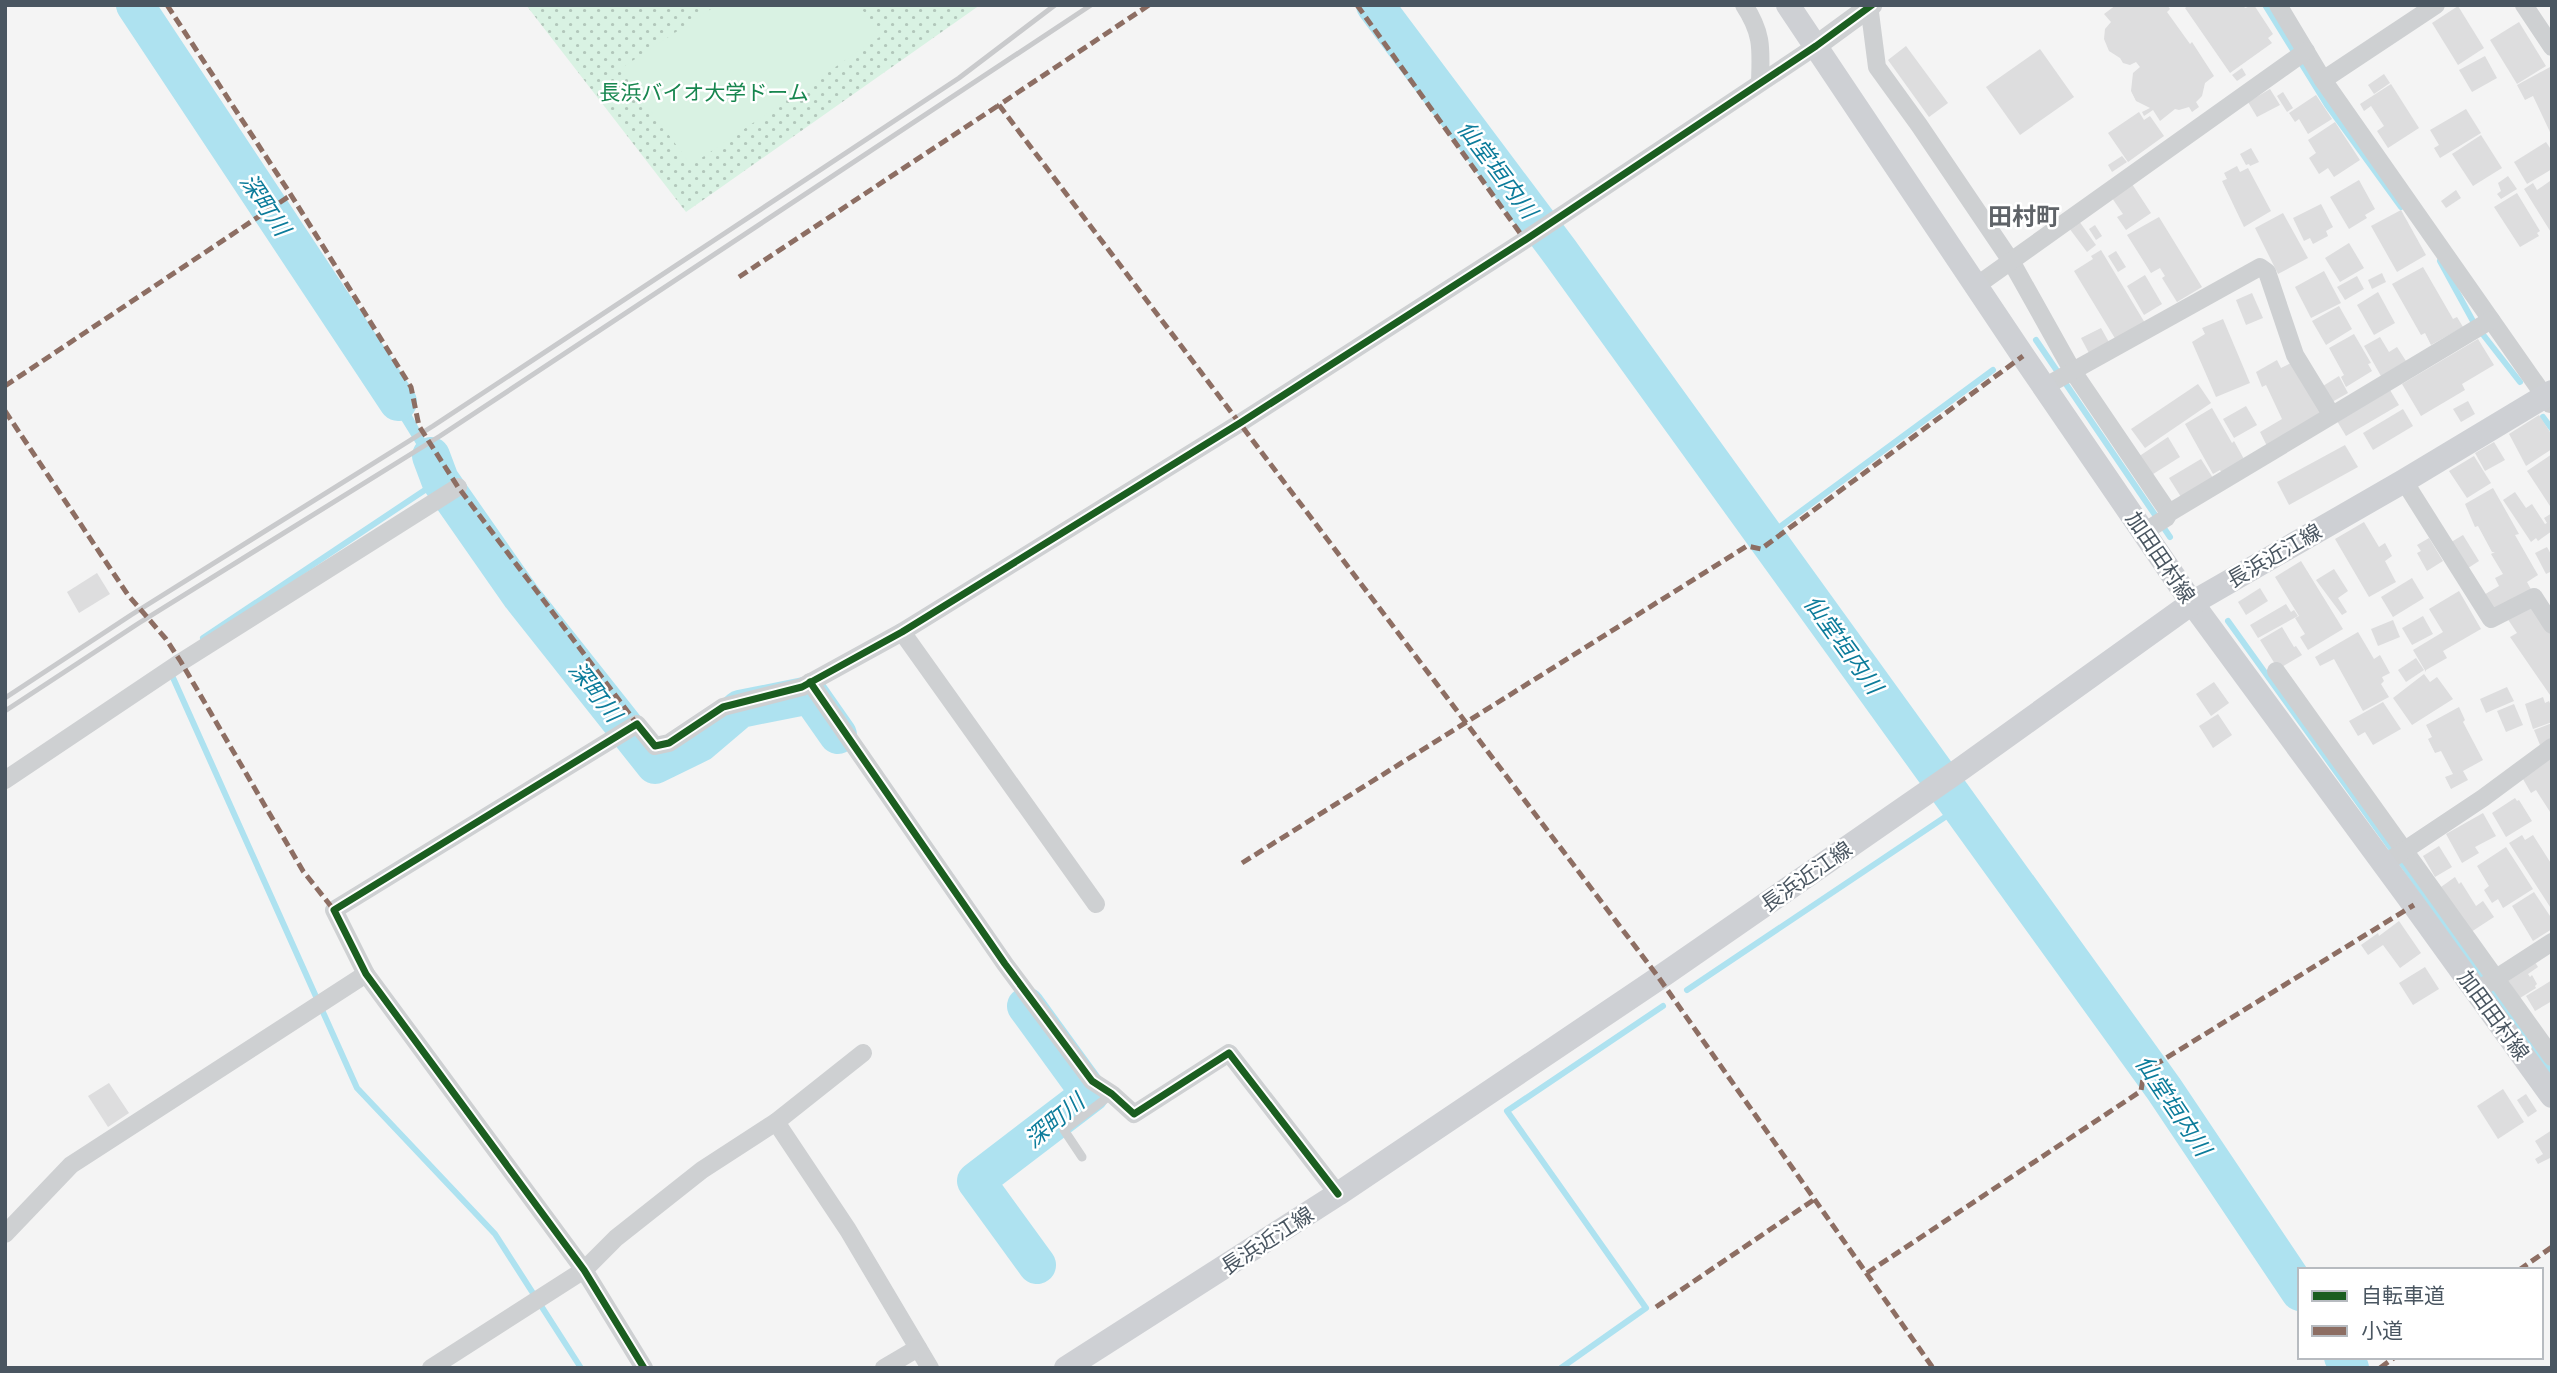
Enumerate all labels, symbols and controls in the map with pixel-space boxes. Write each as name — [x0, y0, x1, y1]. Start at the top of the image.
park label: 長浜バイオ大学ドーム — [599, 79, 809, 105]
water label: 仙堂垣内川 — [1452, 115, 1546, 226]
water label: 深町川 — [235, 168, 299, 243]
district label: 田村町 — [1988, 201, 2060, 230]
street label: 加田田村線 — [2121, 506, 2201, 608]
street label: 長浜近江線 — [2222, 517, 2326, 593]
water label: 仙堂垣内川 — [1799, 589, 1891, 701]
water label: 深町川 — [564, 655, 630, 729]
street label: 長浜近江線 — [1756, 835, 1856, 917]
street label: 加田田村線 — [2453, 965, 2535, 1065]
water label: 仙堂垣内川 — [2130, 1050, 2219, 1163]
water label: 深町川 — [1019, 1085, 1092, 1153]
street label: 長浜近江線 — [1216, 1201, 1318, 1279]
legend — [2298, 1268, 2543, 1359]
text: 自転車道 — [2361, 1282, 2445, 1308]
text: 小道 — [2361, 1317, 2403, 1343]

